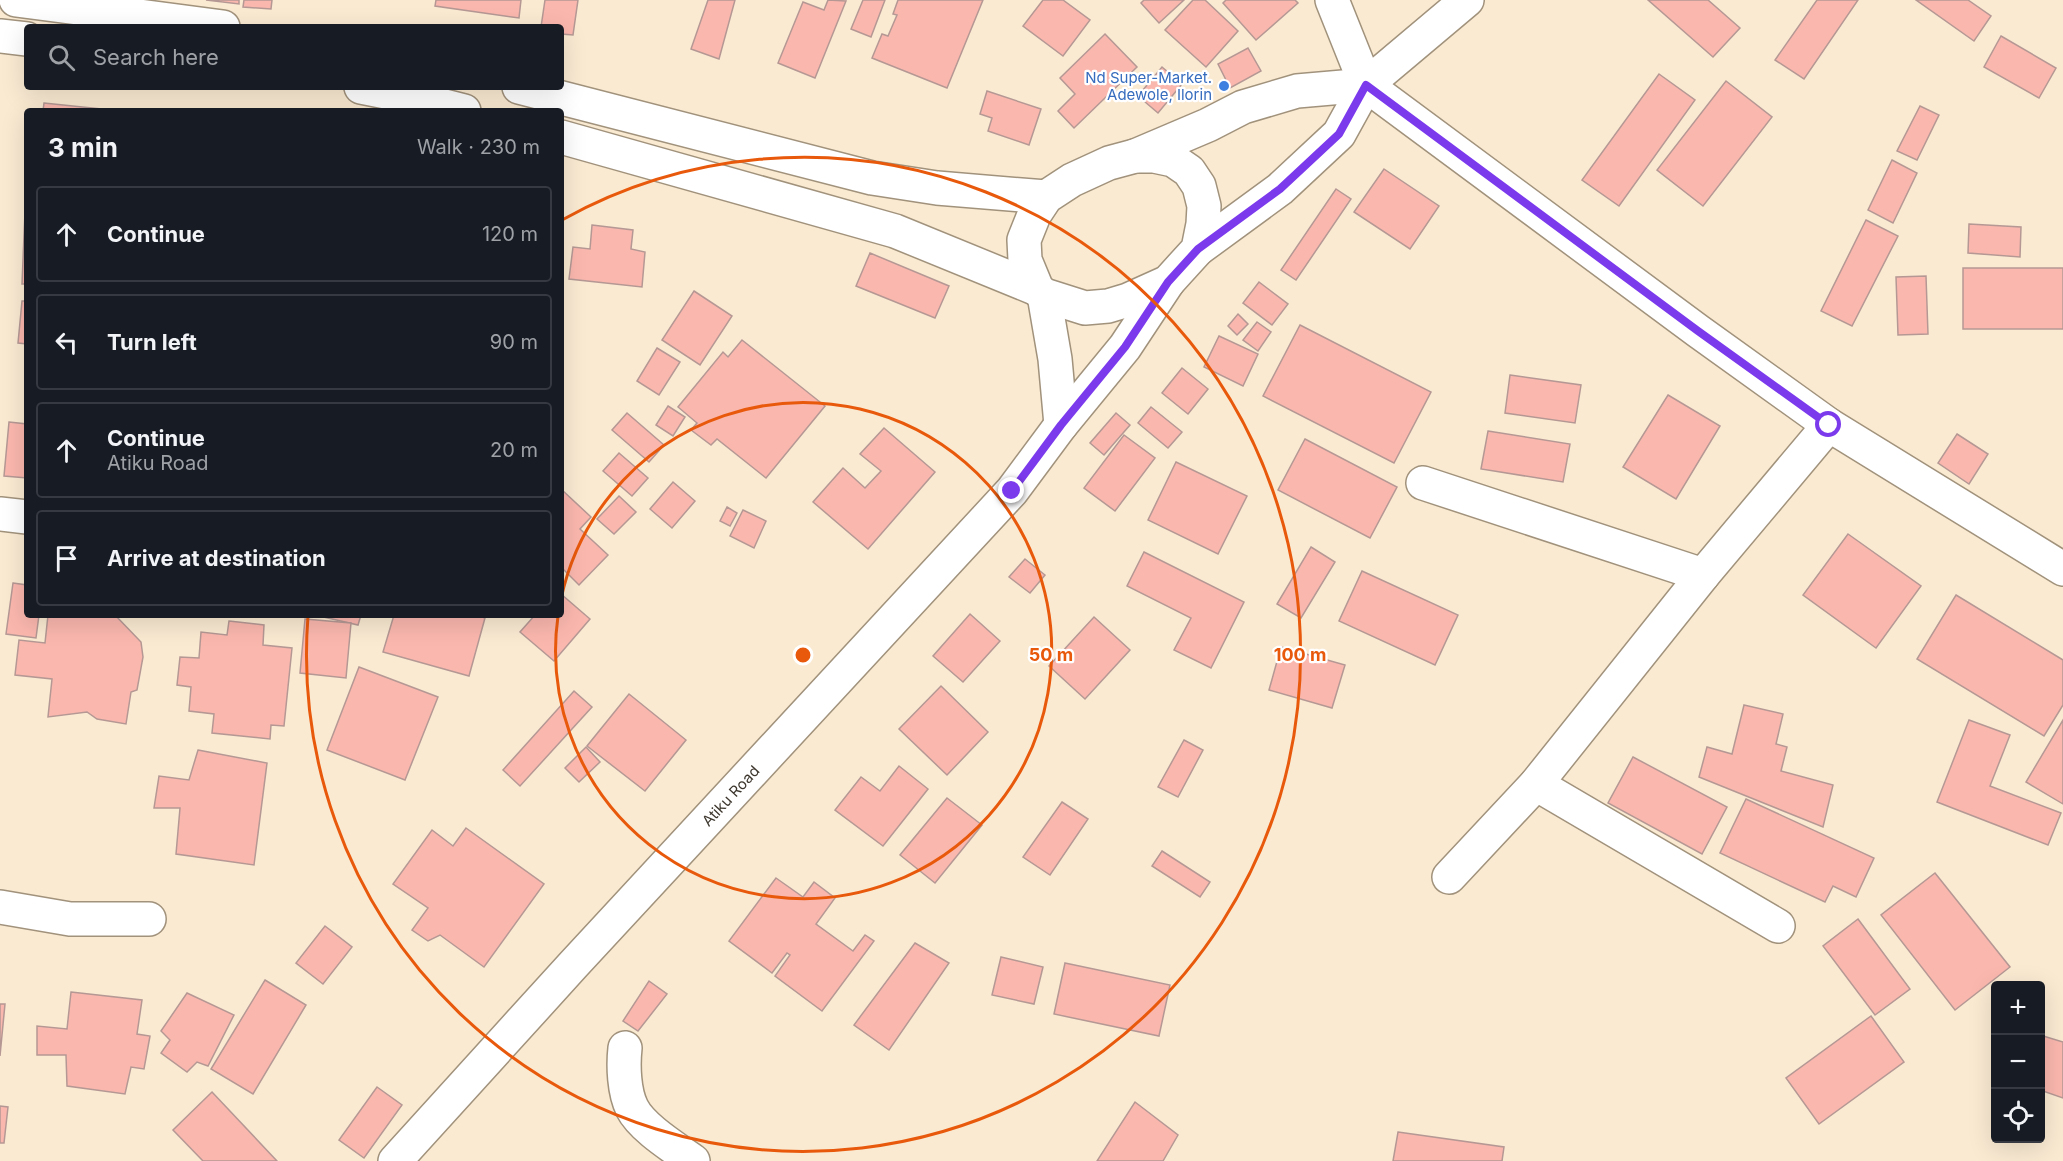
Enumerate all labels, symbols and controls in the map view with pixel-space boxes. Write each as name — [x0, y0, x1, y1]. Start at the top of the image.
search box — [24, 24, 564, 90]
icon: search — [45, 41, 78, 74]
text: Search here — [93, 44, 219, 70]
place label: Nd Super-Market. Adewole, Ilorin — [1085, 68, 1212, 104]
marker: Nd Super-Market. Adewole, Ilorin — [1217, 79, 1231, 93]
text: 3 min — [48, 132, 118, 163]
text: Walk · 230 m — [417, 135, 540, 159]
icon: ahead — [50, 218, 83, 251]
text: Continue — [107, 221, 205, 247]
text: 120 m — [482, 222, 538, 246]
icon: left — [50, 326, 83, 359]
text: Turn left — [107, 329, 197, 355]
text: 90 m — [490, 330, 538, 354]
route start — [1815, 411, 1841, 437]
text: Continue — [107, 425, 205, 451]
icon: ahead — [50, 434, 83, 467]
text: 20 m — [490, 438, 538, 462]
text: Atiku Road — [107, 451, 208, 475]
route end — [998, 477, 1024, 503]
icon: arrive — [50, 542, 83, 575]
text: Arrive at destination — [107, 545, 326, 571]
text: 50 m — [1029, 644, 1073, 665]
text: 100 m — [1274, 644, 1326, 665]
centre of rings — [793, 645, 813, 665]
street label: Atiku Road — [697, 761, 763, 830]
map controls — [1991, 981, 2045, 1143]
button: + — [1991, 981, 2045, 1035]
button: − — [1991, 1035, 2045, 1089]
button: locate — [1991, 1089, 2045, 1143]

